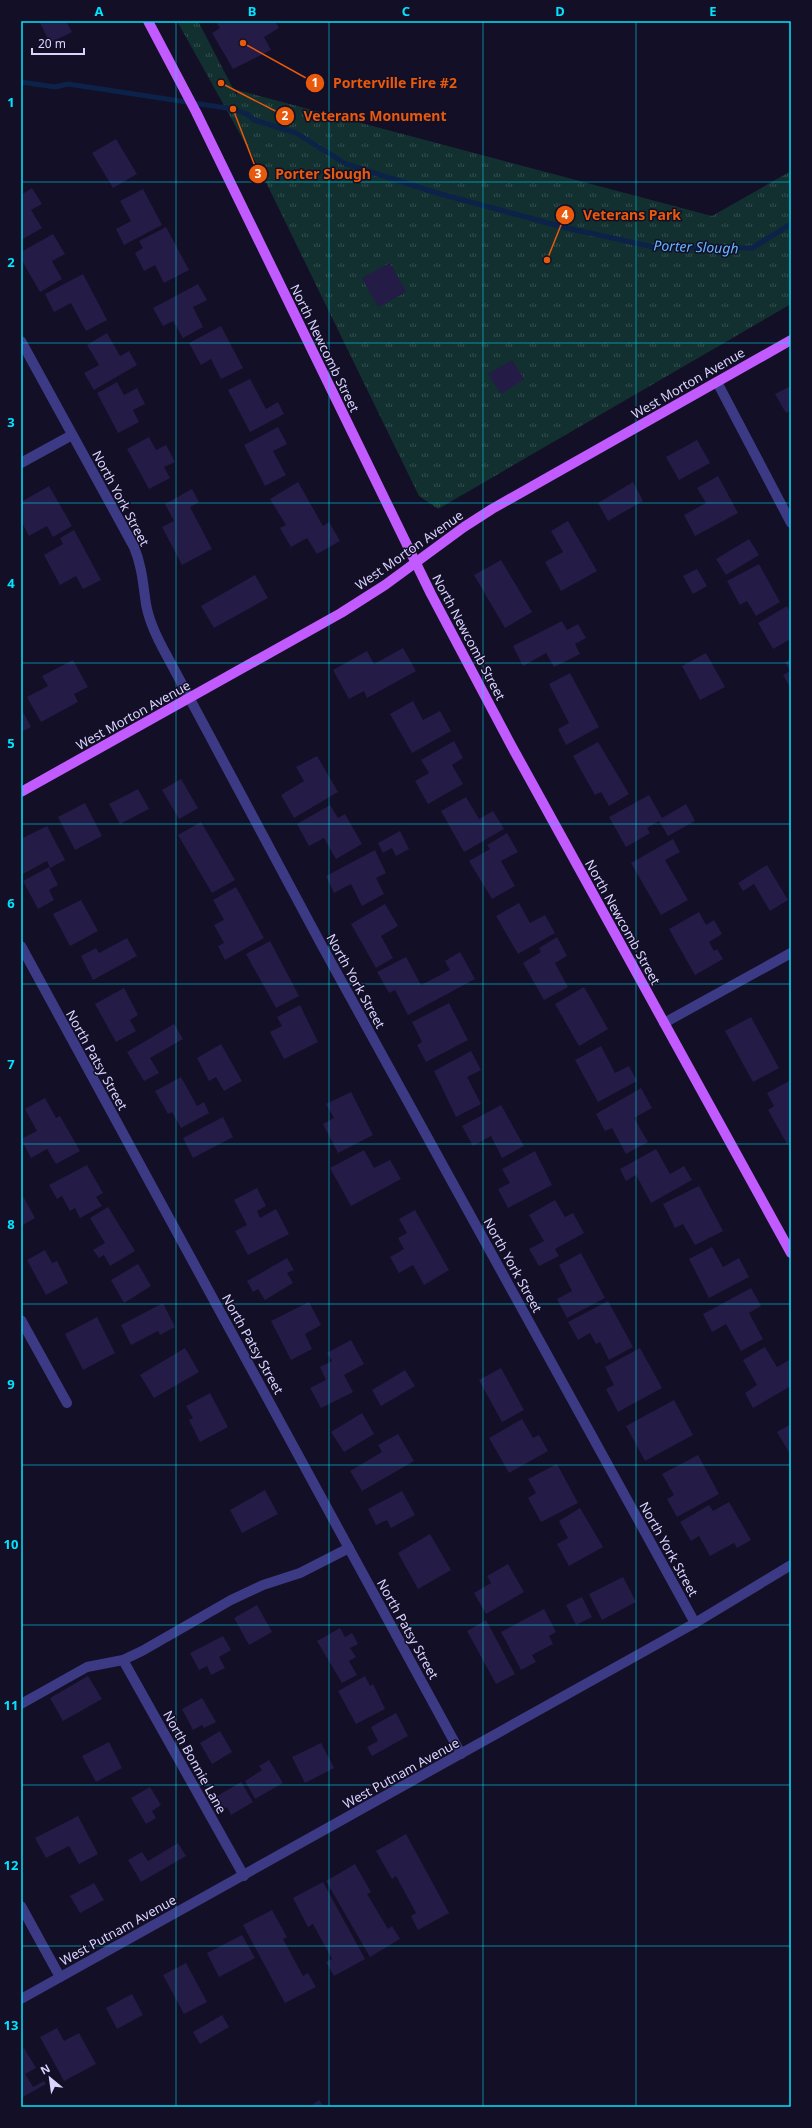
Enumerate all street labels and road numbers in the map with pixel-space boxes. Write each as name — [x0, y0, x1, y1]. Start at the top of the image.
street label: North Newcomb Street — [286, 281, 364, 415]
street label: West Morton Avenue — [628, 343, 748, 423]
street label: North York Street — [88, 447, 154, 549]
street label: West Morton Avenue — [351, 506, 467, 594]
street label: North Newcomb Street — [428, 571, 510, 703]
street label: West Morton Avenue — [73, 676, 193, 754]
street label: North Newcomb Street — [581, 856, 665, 988]
street label: North York Street — [322, 930, 390, 1032]
street label: North Patsy Street — [62, 1007, 132, 1113]
street label: North York Street — [479, 1214, 547, 1316]
street label: North Patsy Street — [218, 1291, 288, 1397]
street label: North York Street — [635, 1498, 703, 1600]
street label: North Patsy Street — [373, 1576, 443, 1682]
street label: North Bonnie Lane — [159, 1707, 231, 1817]
street label: West Putnam Avenue — [340, 1733, 462, 1813]
street label: West Putnam Avenue — [57, 1890, 179, 1970]

